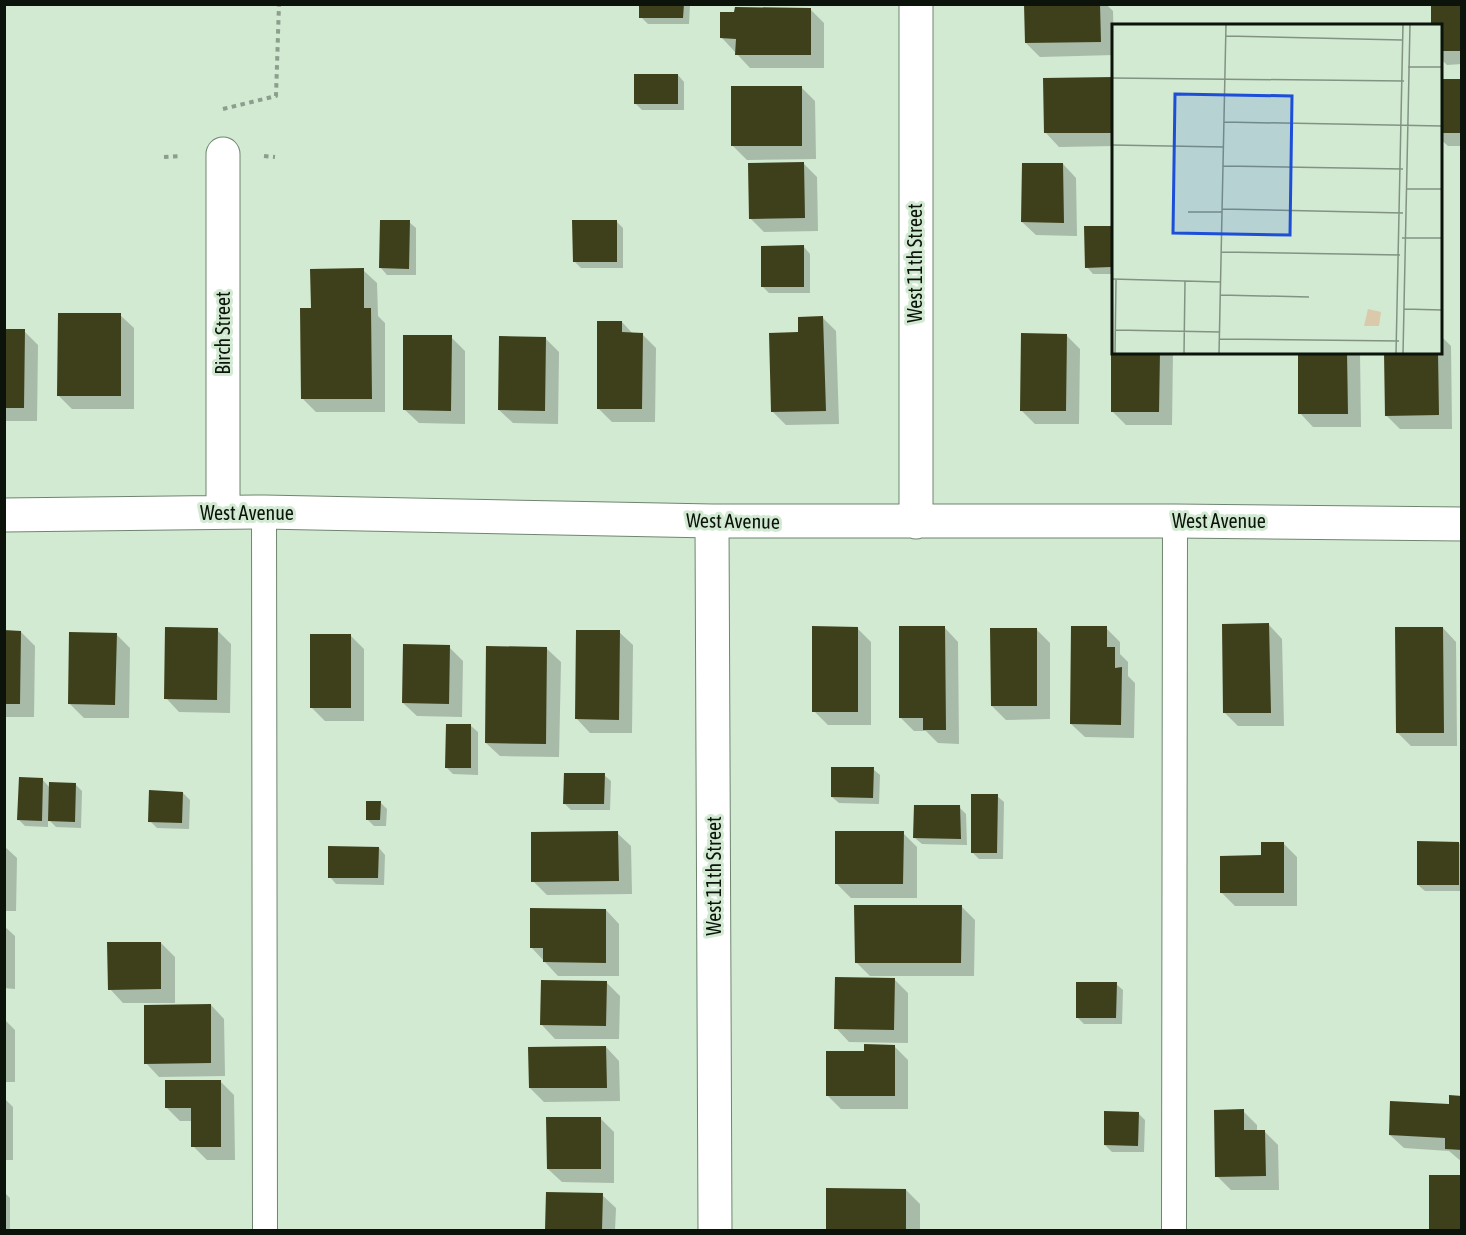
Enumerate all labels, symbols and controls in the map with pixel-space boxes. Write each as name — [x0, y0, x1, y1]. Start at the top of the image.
inset map — [1112, 24, 1442, 354]
street label: West 11th Street — [903, 203, 926, 323]
street label: Birch Street — [211, 291, 234, 375]
street label: West Avenue — [200, 501, 294, 524]
street label: West Avenue — [686, 508, 780, 533]
street label: West Avenue — [1172, 509, 1266, 532]
street label: West 11th Street — [702, 816, 725, 936]

